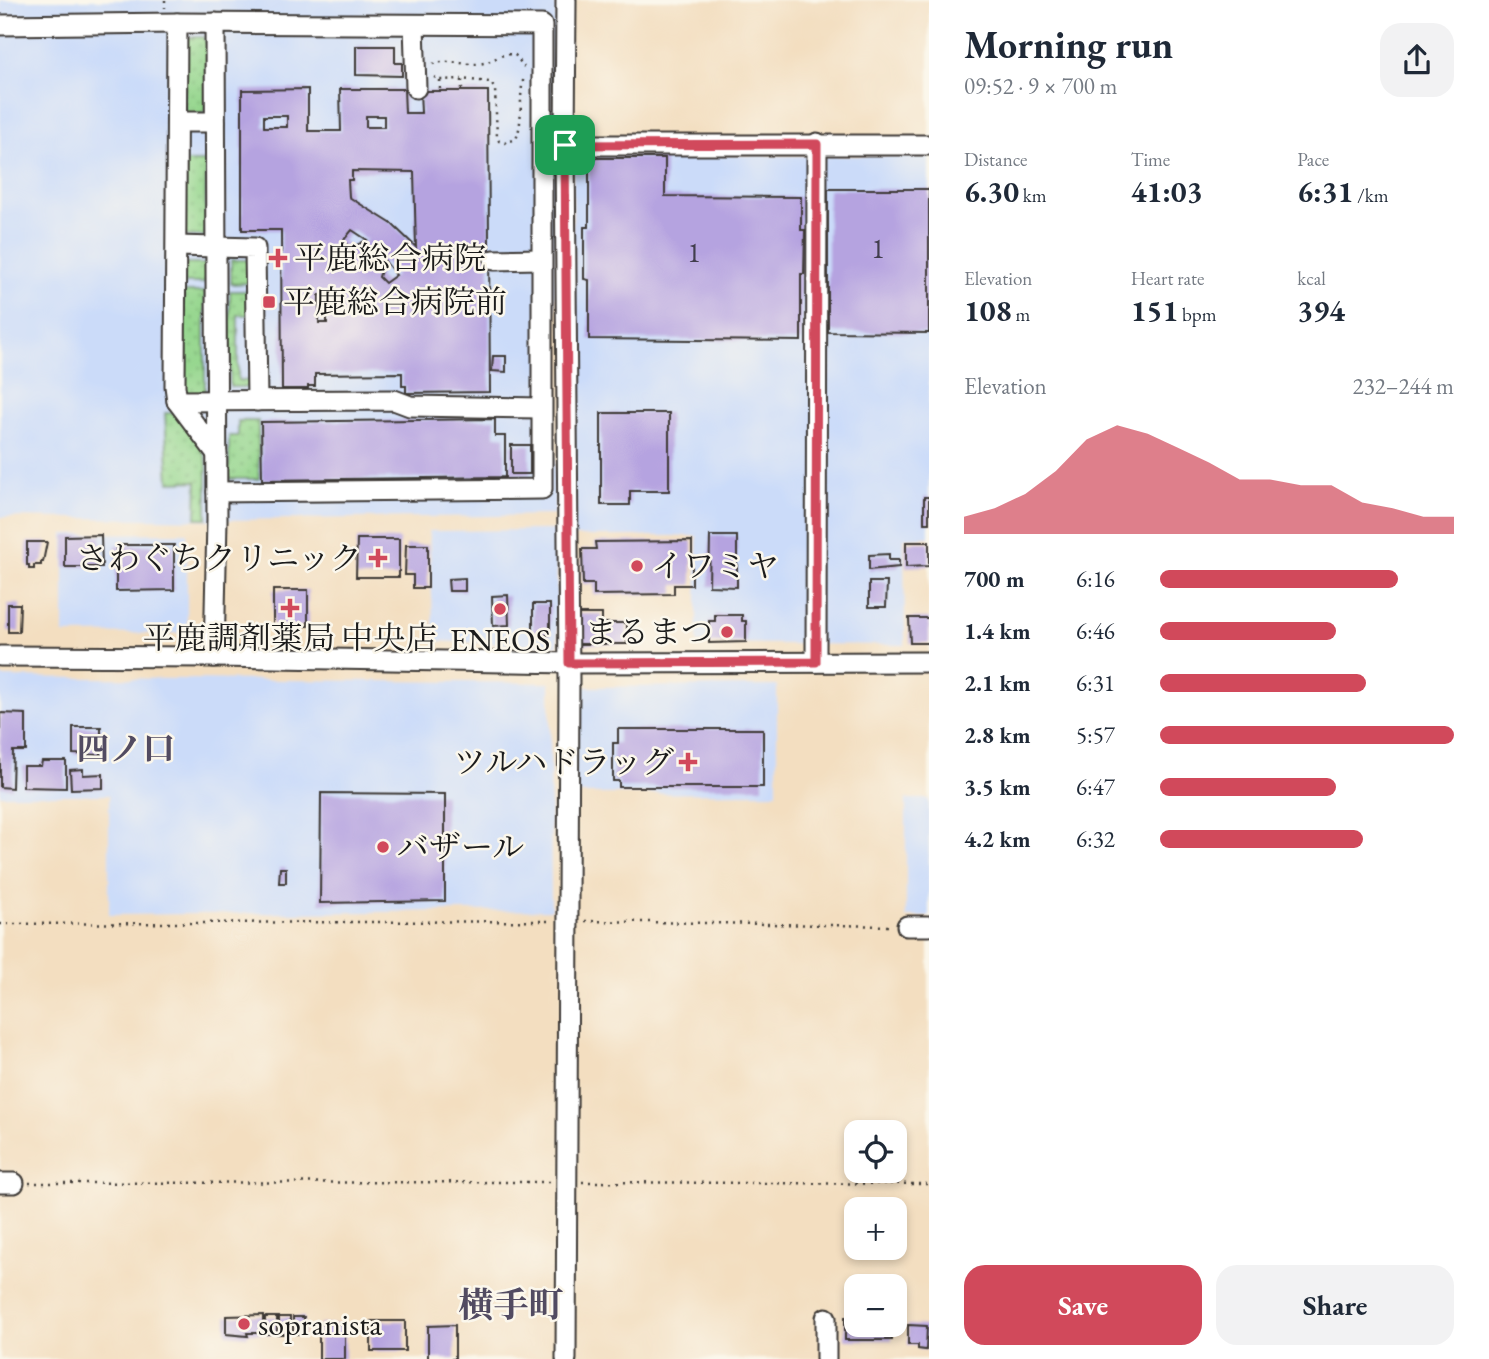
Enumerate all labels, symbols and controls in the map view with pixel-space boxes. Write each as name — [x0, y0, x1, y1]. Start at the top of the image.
text: Morning run — [964, 20, 1173, 69]
button: share — [1380, 23, 1454, 97]
text: 09:52 · 9 × 700 m — [964, 71, 1117, 101]
pin — [535, 115, 595, 175]
icon: arrive — [546, 126, 584, 164]
text: Distance — [964, 147, 1027, 172]
text: Time — [1131, 147, 1170, 172]
text: Pace — [1297, 147, 1329, 172]
text: 6.30 — [964, 172, 1019, 211]
text: 41:03 — [1131, 172, 1203, 211]
text: 6:31 — [1297, 172, 1353, 211]
text: km — [1019, 183, 1047, 208]
text: /km — [1353, 183, 1388, 208]
house number: 1 — [871, 230, 885, 266]
house number: 1 — [687, 234, 701, 270]
place label: 平鹿総合病院 — [294, 237, 486, 279]
marker: 平鹿総合病院 — [268, 248, 288, 268]
text: Elevation — [964, 266, 1032, 291]
text: Heart rate — [1131, 266, 1204, 291]
text: kcal — [1297, 266, 1326, 291]
place label: 平鹿総合病院前 — [283, 281, 507, 323]
text: 108 — [964, 291, 1012, 330]
text: 151 — [1131, 291, 1178, 330]
text: 394 — [1297, 291, 1345, 330]
marker: 平鹿総合病院前 — [261, 294, 277, 310]
text: m — [1012, 302, 1030, 327]
text: bpm — [1178, 302, 1217, 327]
text: Elevation — [964, 371, 1047, 401]
text: 232–244 m — [1353, 371, 1454, 401]
place label: さわぐちクリニック — [76, 537, 362, 579]
place label: イワミヤ — [651, 545, 779, 587]
marker: さわぐちクリニック — [368, 548, 388, 568]
marker: イワミヤ — [629, 558, 645, 574]
text: 700 m — [964, 564, 1025, 594]
text: 6:16 — [1076, 564, 1115, 594]
marker: 平鹿調剤薬局 中央店 — [282, 600, 298, 616]
marker: ENEOS — [492, 601, 508, 617]
place label: まるまつ — [585, 611, 713, 653]
text: 1.4 km — [964, 616, 1031, 646]
text: 6:46 — [1076, 616, 1115, 646]
place label: 平鹿調剤薬局 中央店 — [143, 617, 437, 659]
place label: ENEOS — [450, 619, 550, 661]
marker: まるまつ — [719, 624, 735, 640]
text: 2.1 km — [964, 668, 1031, 698]
text: 6:31 — [1076, 668, 1115, 698]
text: 2.8 km — [964, 720, 1031, 750]
text: 5:57 — [1076, 720, 1115, 750]
district label: 四ノ口 — [77, 727, 176, 770]
place label: ツルハドラッグ — [454, 741, 674, 783]
marker: ツルハドラッグ — [680, 754, 696, 770]
text: 3.5 km — [964, 772, 1031, 802]
text: 6:47 — [1076, 772, 1115, 802]
text: 4.2 km — [964, 824, 1031, 854]
text: 6:32 — [1076, 824, 1115, 854]
place label: バザール — [397, 826, 524, 868]
marker: バザール — [375, 839, 391, 855]
map controls — [844, 1120, 907, 1337]
button: locate — [844, 1120, 907, 1183]
button: + — [844, 1197, 907, 1260]
button: Save — [964, 1265, 1202, 1345]
button: Share — [1216, 1265, 1454, 1345]
button: − — [844, 1274, 907, 1337]
district label: 横手町 — [458, 1282, 564, 1327]
place label: sopranista — [258, 1303, 382, 1345]
marker: sopranista — [236, 1316, 252, 1332]

